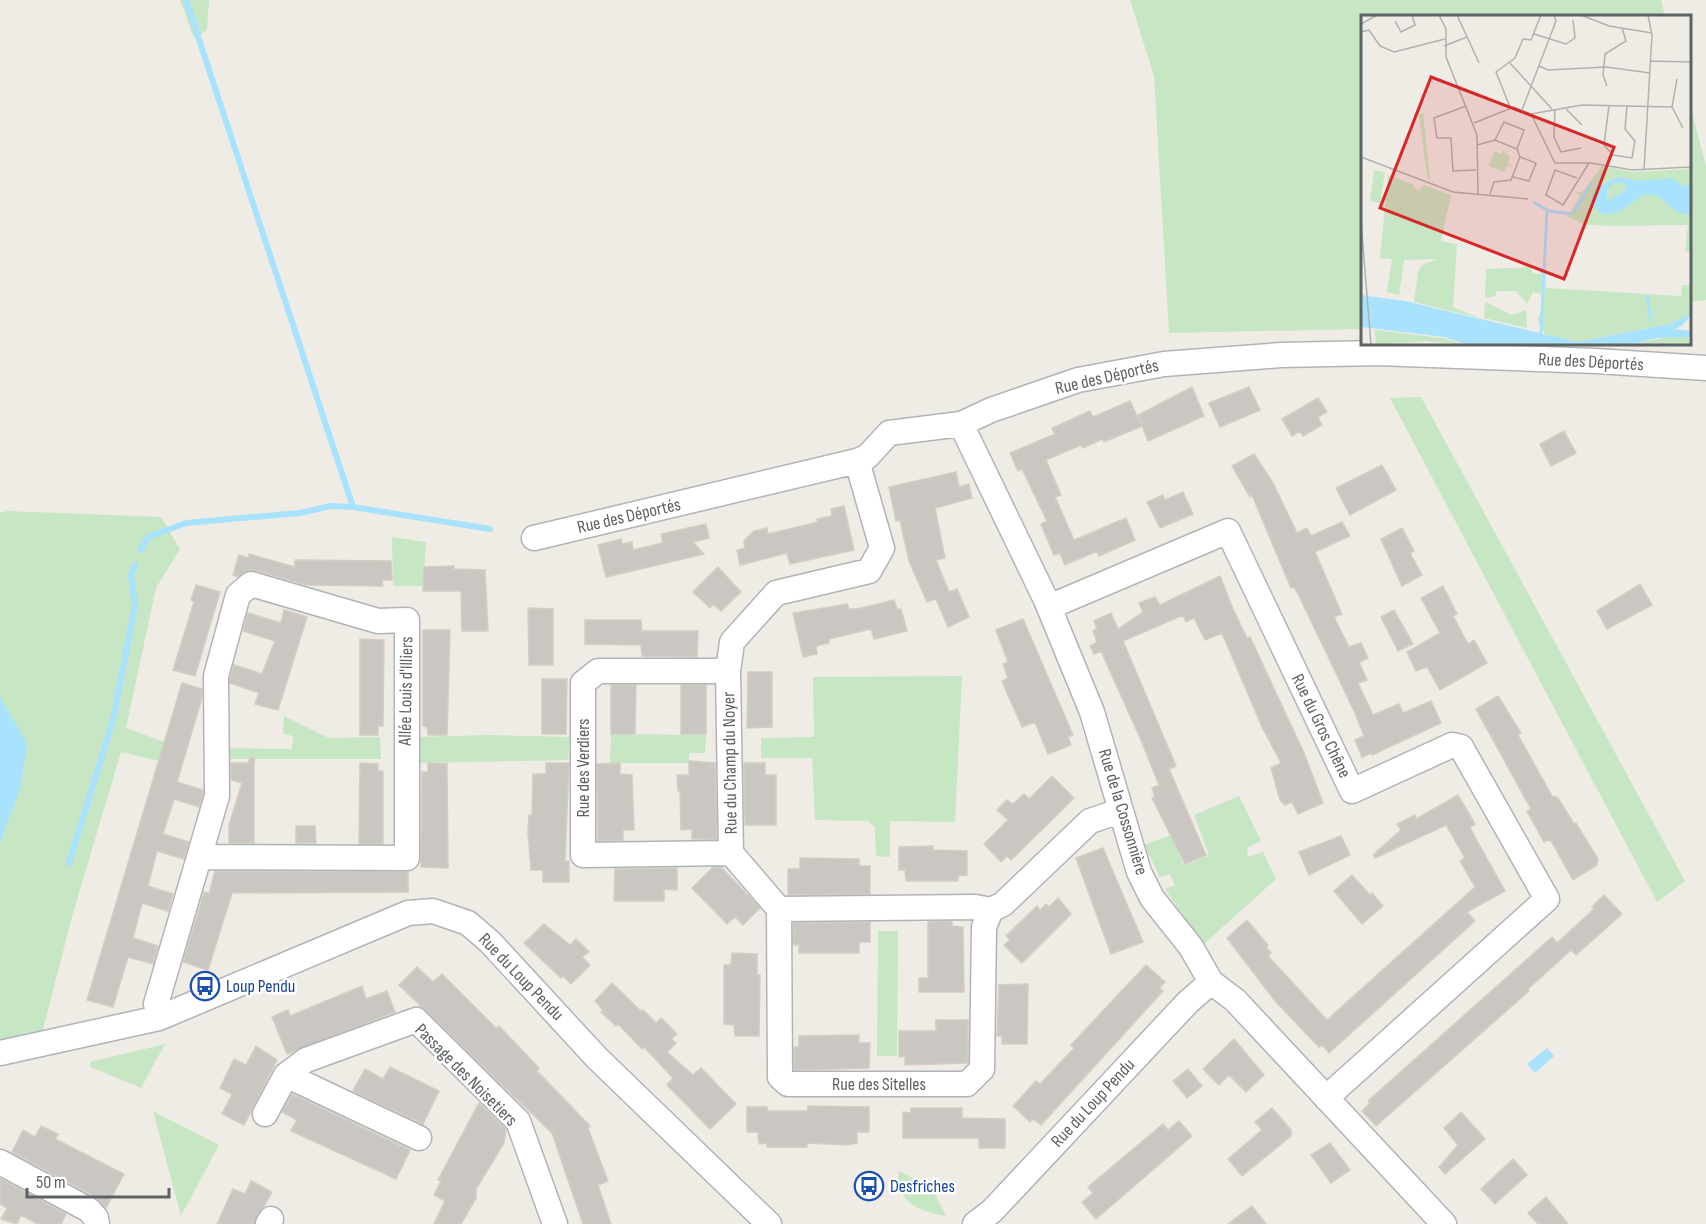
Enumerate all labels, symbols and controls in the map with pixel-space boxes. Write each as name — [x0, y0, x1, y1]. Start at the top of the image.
inset map — [1361, 15, 1691, 345]
street label: Rue des Déportés — [1538, 349, 1644, 375]
street label: Rue des Déportés — [1053, 355, 1161, 399]
street label: Rue des Déportés — [575, 494, 683, 538]
street label: Allée Louis d'Illiers — [395, 636, 417, 747]
street label: Rue du Gros Chêne — [1287, 671, 1355, 781]
street label: Rue du Champ du Noyer — [718, 691, 742, 835]
street label: Rue des Verdiers — [573, 718, 594, 818]
street label: Rue de la Cossonnière — [1094, 746, 1152, 878]
street label: Rue du Loup Pendu — [474, 929, 568, 1025]
bus stop icon: Loup Pendu — [189, 970, 221, 1002]
place label: Loup Pendu — [226, 976, 295, 997]
street label: Passage des Noisetiers — [410, 1019, 522, 1131]
street label: Rue du Loup Pendu — [1047, 1054, 1139, 1152]
street label: Rue des Sitelles — [832, 1074, 926, 1095]
scale bar — [27, 1161, 170, 1199]
bus stop icon: Desfriches — [853, 1170, 885, 1202]
text: 50 m — [36, 1172, 66, 1193]
place label: Desfriches — [890, 1176, 955, 1197]

